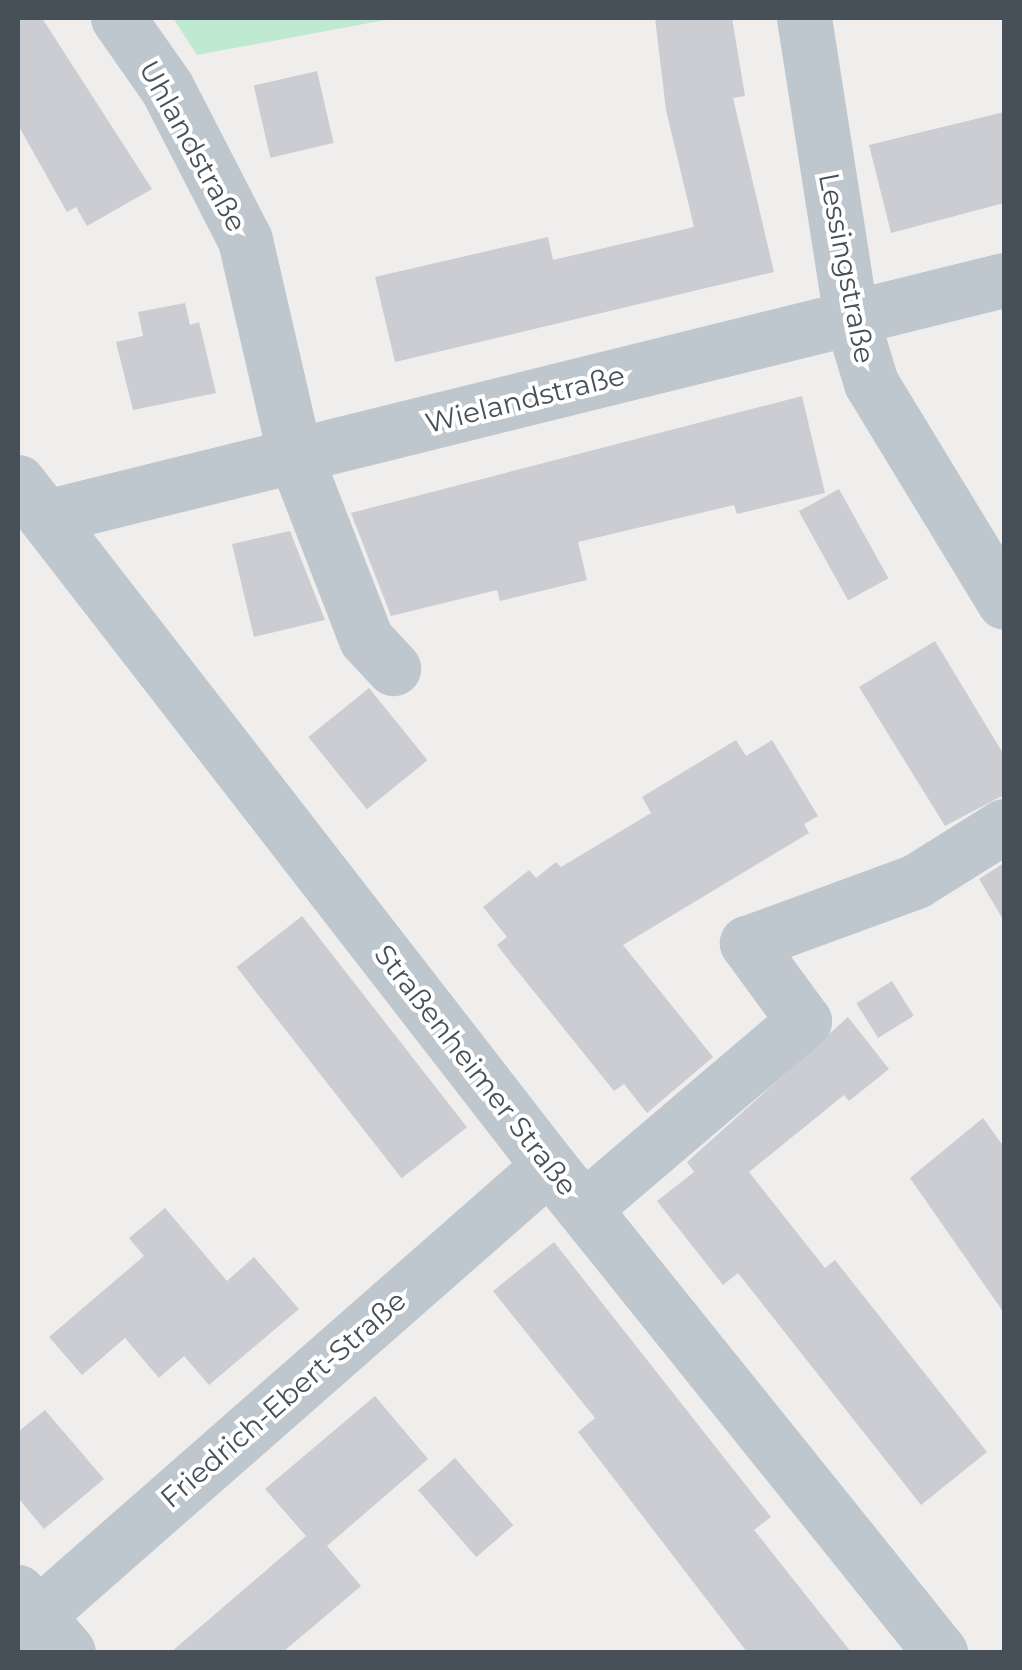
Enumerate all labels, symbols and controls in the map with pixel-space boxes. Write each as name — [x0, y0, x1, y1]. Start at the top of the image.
street label: Uhlandstraße — [132, 55, 254, 237]
street label: Lessingstraße — [812, 170, 882, 366]
street label: Wielandstraße — [422, 358, 628, 440]
street label: Straßenheimer Straße — [368, 938, 584, 1202]
street label: Friedrich-Ebert-Straße — [153, 1283, 413, 1515]

